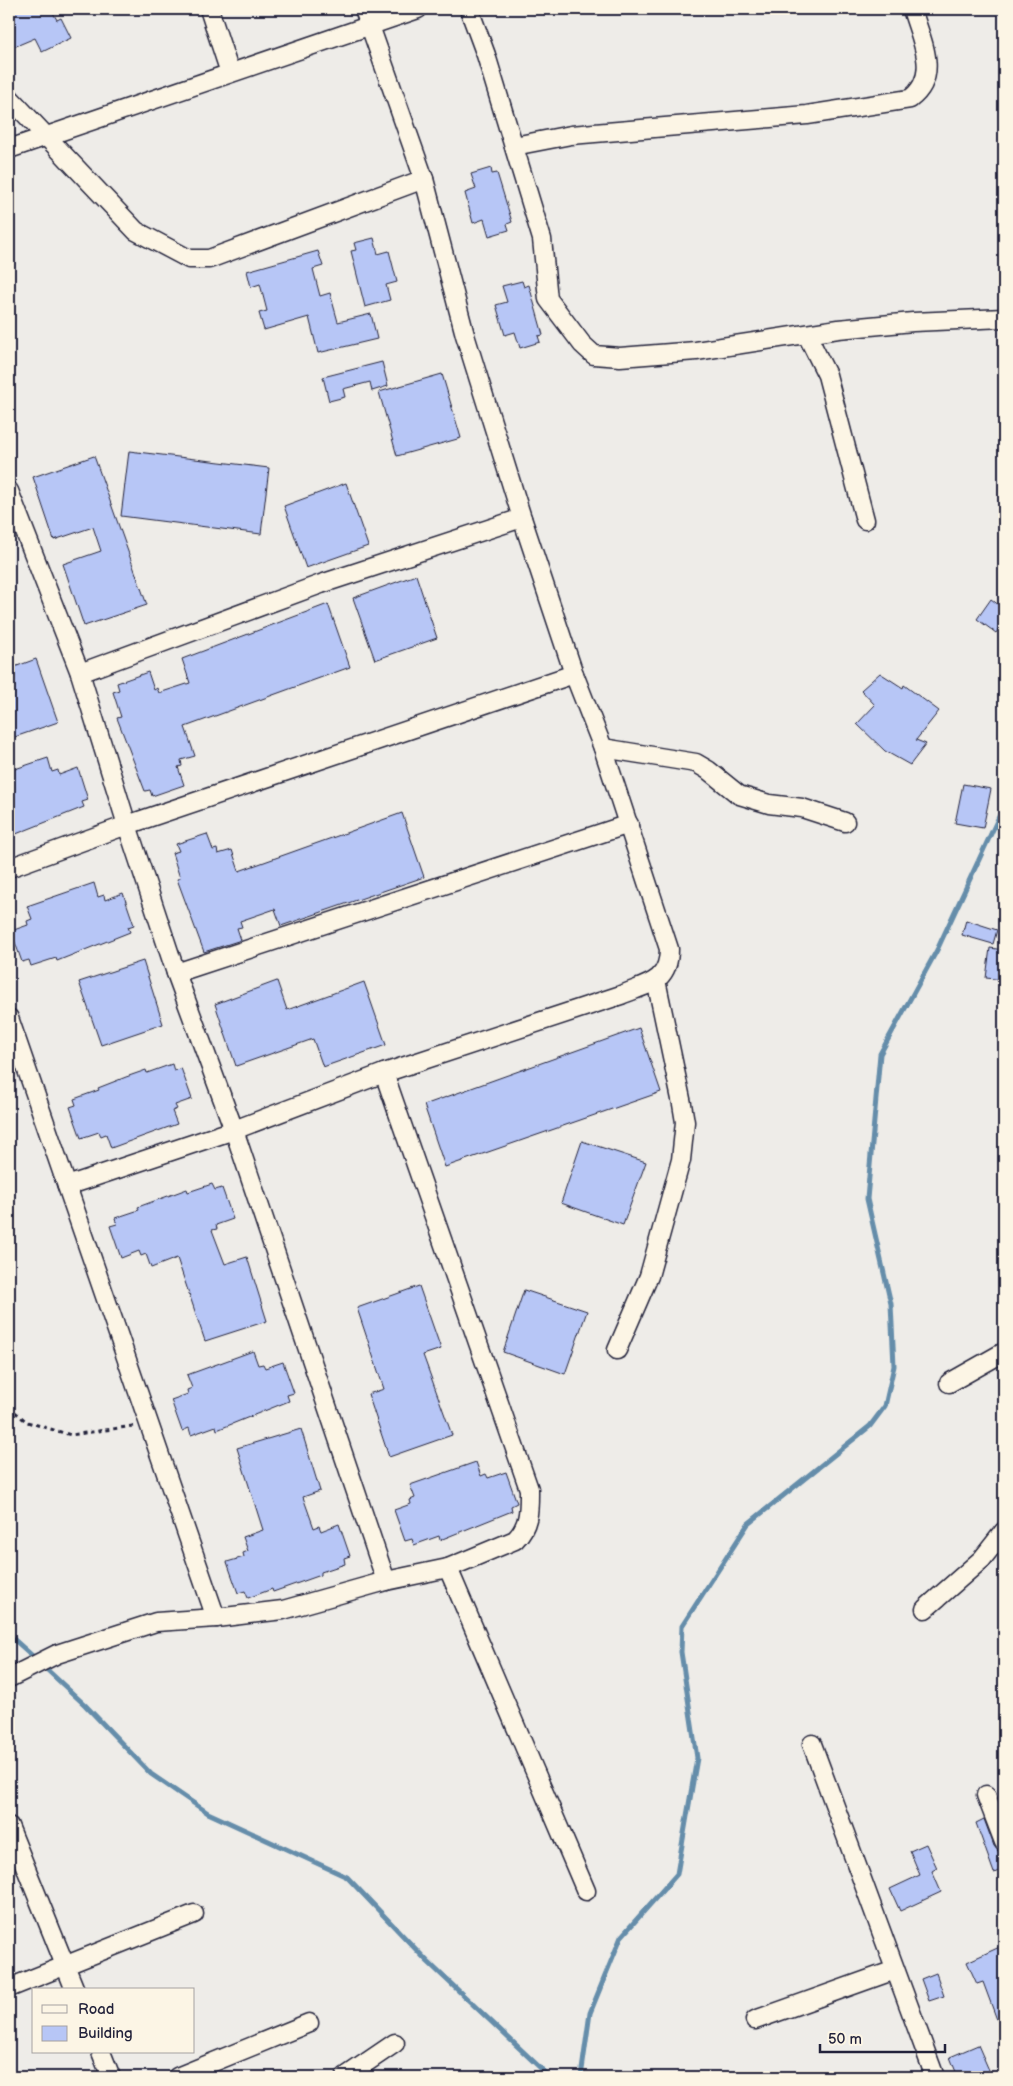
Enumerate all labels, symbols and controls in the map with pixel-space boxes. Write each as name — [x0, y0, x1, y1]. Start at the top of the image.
legend — [32, 1988, 195, 2054]
text: Road — [78, 2000, 114, 2019]
scale bar — [820, 2021, 946, 2053]
text: Building — [78, 2024, 133, 2043]
text: 50 m — [828, 2030, 862, 2049]

